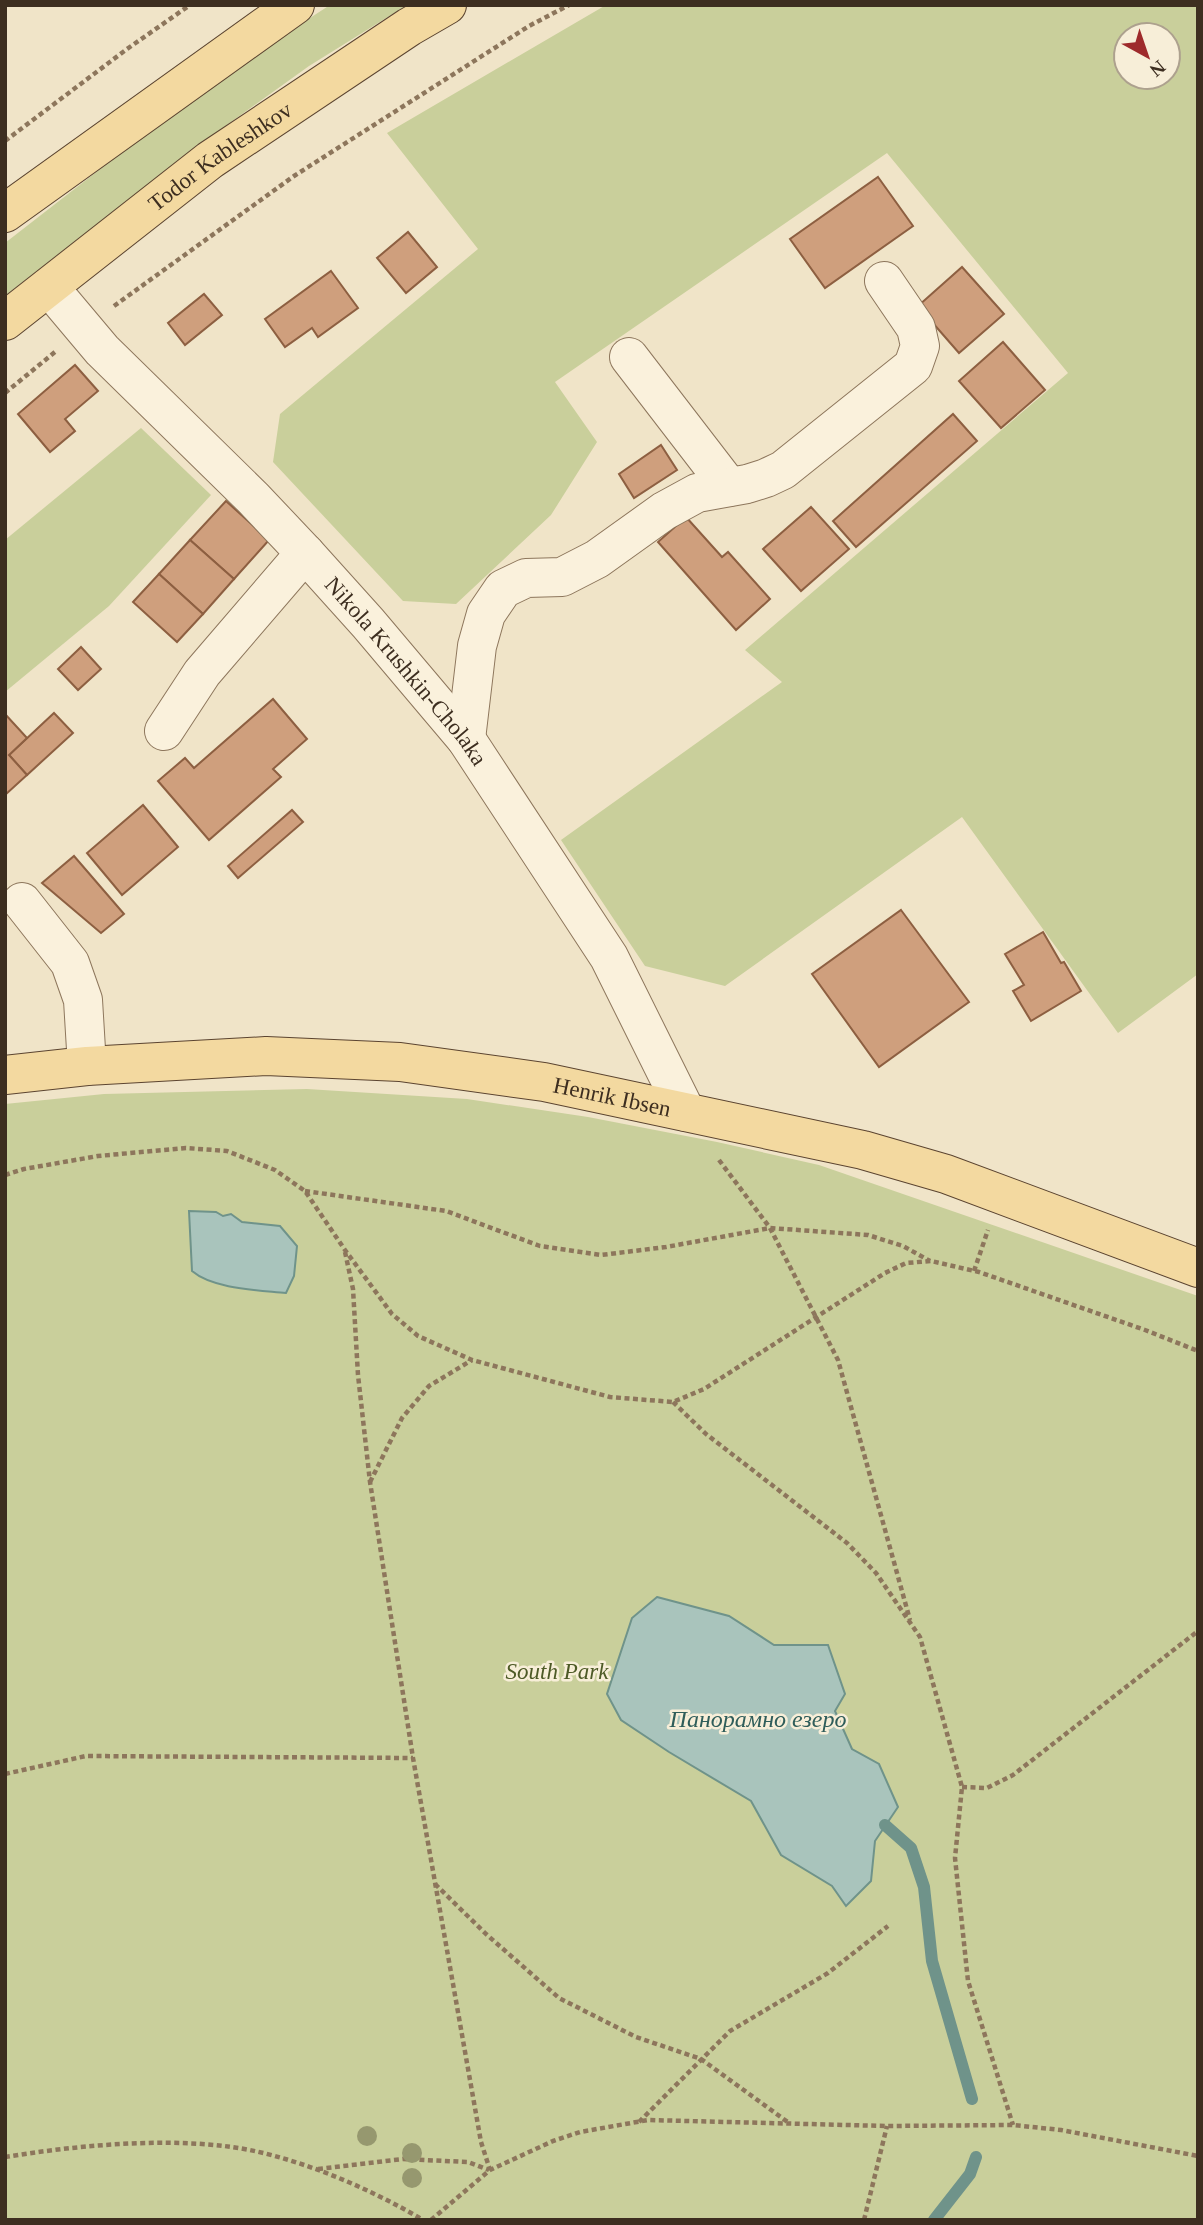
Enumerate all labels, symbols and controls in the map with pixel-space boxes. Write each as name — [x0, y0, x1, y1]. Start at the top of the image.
north arrow — [1112, 21, 1182, 91]
text: N — [1145, 56, 1170, 81]
street label: Todor Kableshkov — [143, 96, 297, 216]
street label: Nikola Krushkin-Cholaka — [320, 572, 492, 770]
street label: Henrik Ibsen — [551, 1072, 674, 1121]
park label: South Park — [506, 1659, 609, 1684]
water label: Панорамно езеро — [669, 1706, 846, 1732]

